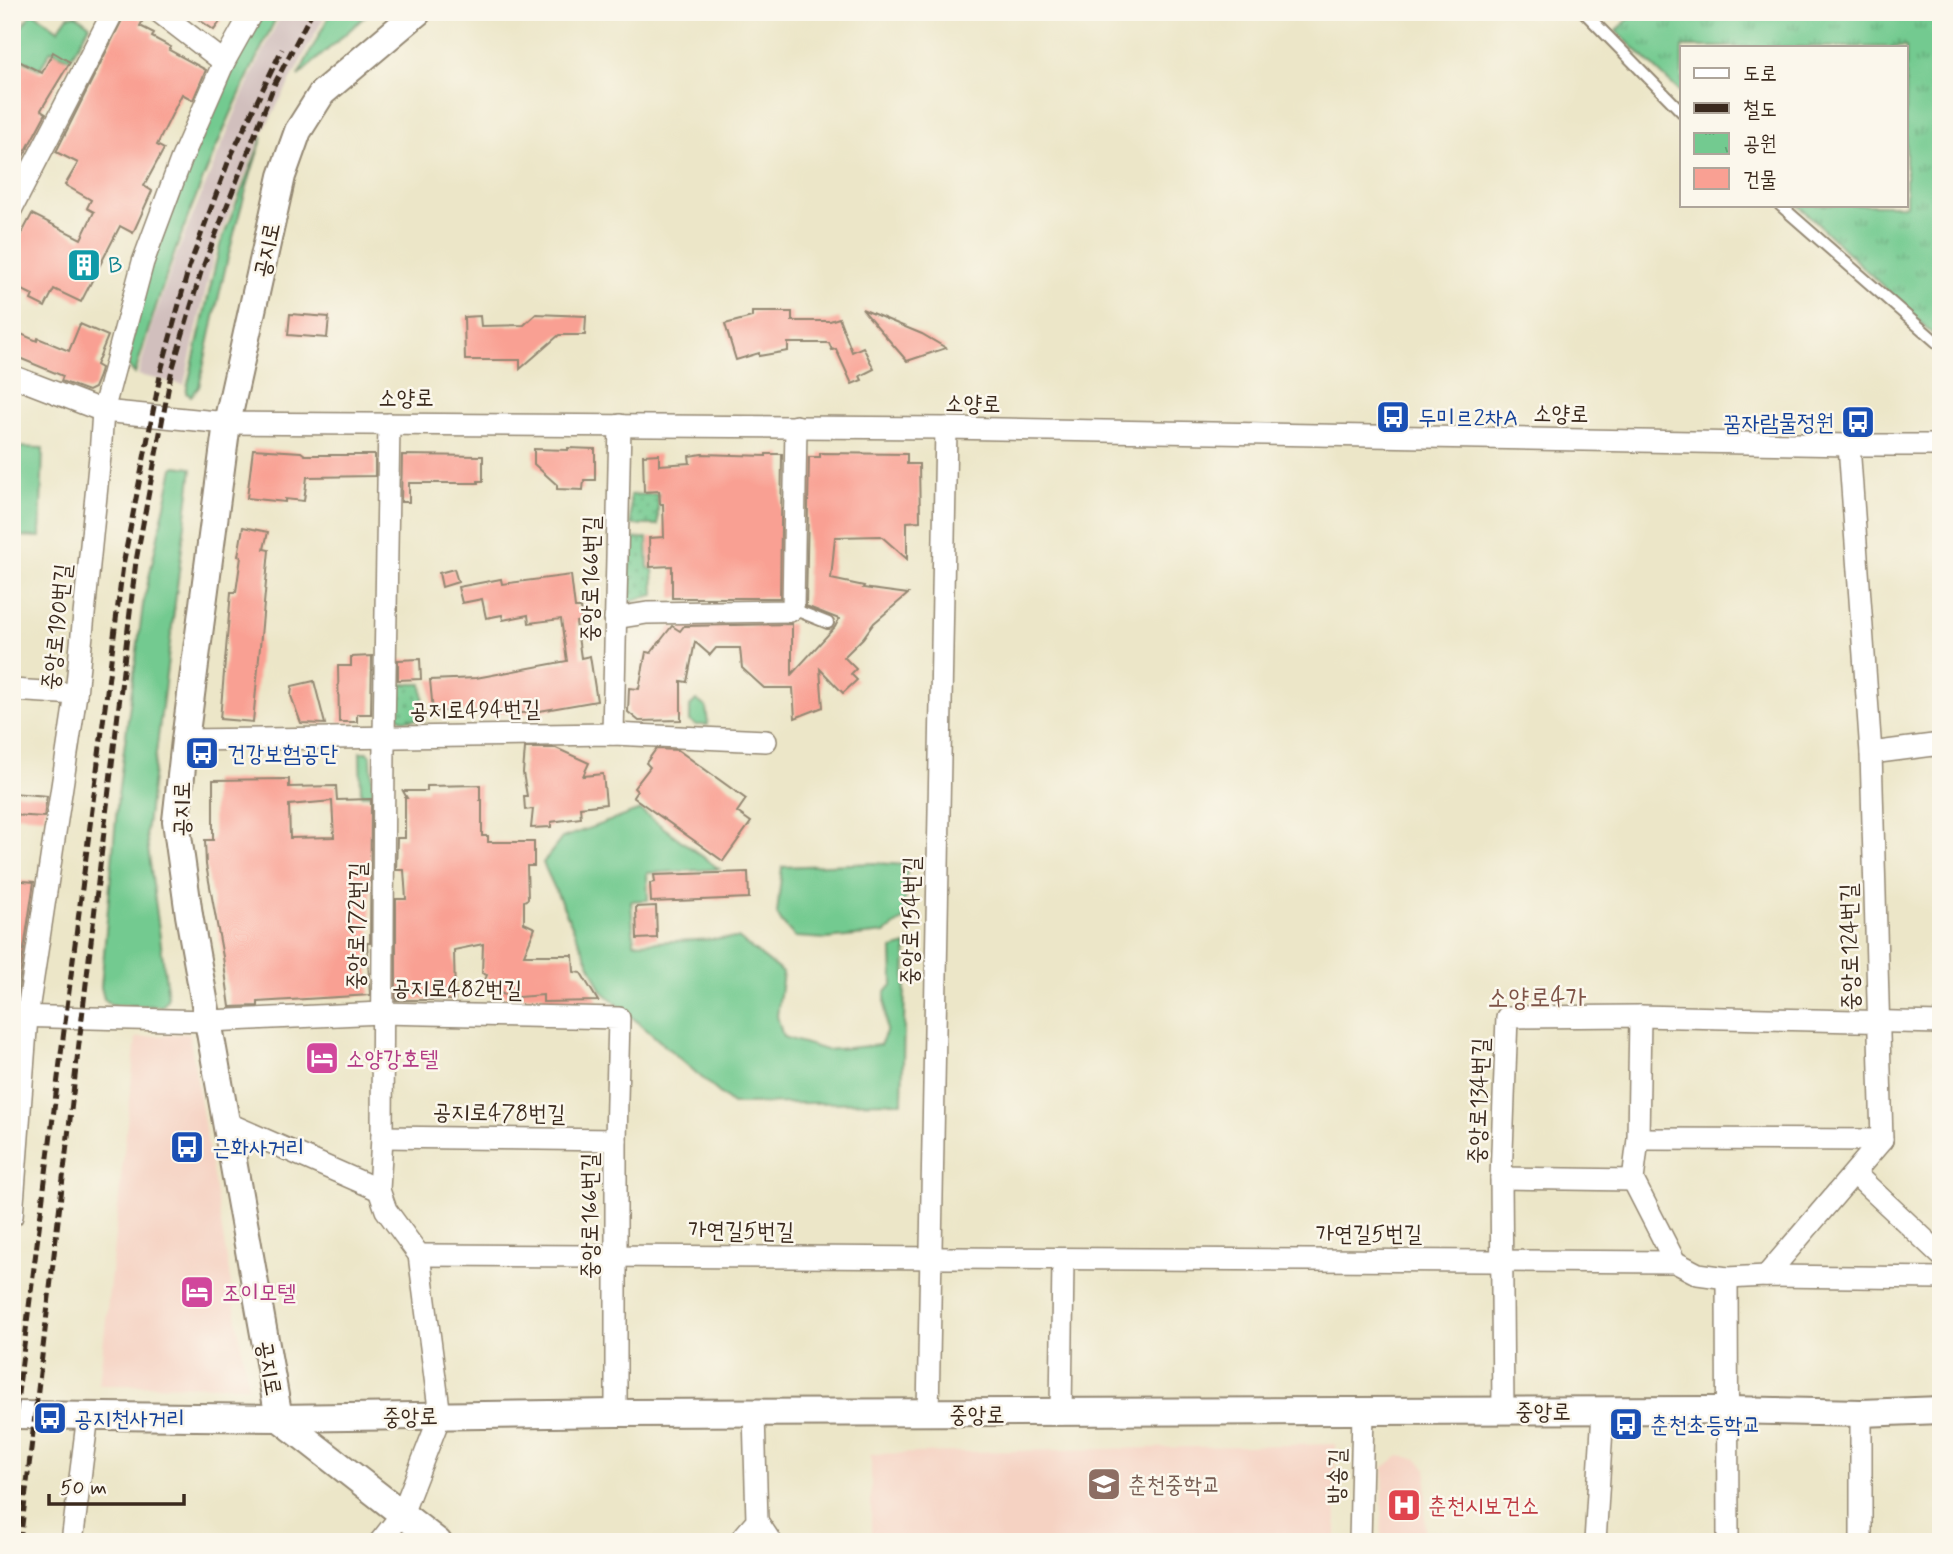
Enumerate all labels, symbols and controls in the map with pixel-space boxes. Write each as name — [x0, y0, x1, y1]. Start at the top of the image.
legend — [1680, 46, 1908, 206]
text: 도로 — [1743, 60, 1777, 88]
text: 철도 — [1743, 96, 1777, 124]
text: 공원 — [1743, 130, 1777, 158]
text: 건물 — [1743, 166, 1777, 194]
street label: 공지로 — [248, 220, 288, 281]
building icon: B — [65, 246, 103, 284]
place label: B — [108, 252, 123, 282]
street label: 소양로 — [378, 384, 434, 414]
street label: 소양로 — [945, 390, 1001, 420]
bus stop icon: 두미르2차A — [1374, 398, 1412, 436]
street label: 소양로 — [1533, 400, 1589, 430]
bus stop icon: 꿈자람물정원 — [1839, 403, 1877, 441]
place label: 두미르2차A — [1418, 404, 1518, 434]
place label: 꿈자람물정원 — [1723, 409, 1834, 439]
street label: 중앙로166번길 — [576, 516, 608, 642]
street label: 중앙로190번길 — [36, 562, 80, 692]
street label: 공지로494번길 — [409, 695, 541, 727]
bus stop icon: 건강보험공단 — [183, 734, 221, 772]
place label: 건강보험공단 — [227, 740, 339, 770]
street label: 공지로 — [168, 781, 198, 837]
street label: 중앙로154번길 — [896, 856, 928, 986]
street label: 중앙로172번길 — [342, 862, 374, 990]
street label: 중앙로124번길 — [1835, 883, 1867, 1011]
street label: 공지로482번길 — [392, 974, 522, 1006]
district label: 소양로4가 — [1488, 982, 1586, 1016]
street label: 중앙로134번길 — [1463, 1037, 1497, 1165]
hotel icon: 소양강호텔 — [303, 1039, 341, 1077]
place label: 소양강호텔 — [346, 1045, 439, 1075]
street label: 공지로478번길 — [432, 1098, 566, 1130]
bus stop icon: 근화사거리 — [168, 1128, 206, 1166]
place label: 근화사거리 — [212, 1134, 305, 1164]
street label: 중앙로166번길 — [576, 1153, 606, 1279]
street label: 가연길5번길 — [688, 1216, 794, 1248]
street label: 가연길5번길 — [1316, 1220, 1422, 1250]
hotel icon: 조이모텔 — [178, 1273, 216, 1311]
place label: 조이모텔 — [222, 1279, 296, 1309]
street label: 공지로 — [248, 1338, 288, 1398]
street label: 중앙로 — [1515, 1398, 1571, 1428]
bus stop icon: 공지천사거리 — [31, 1399, 69, 1437]
street label: 중앙로 — [949, 1401, 1005, 1431]
street label: 중앙로 — [382, 1403, 438, 1433]
place label: 공지천사거리 — [74, 1405, 185, 1435]
bus stop icon: 춘천초등학교 — [1607, 1405, 1645, 1443]
place label: 춘천초등학교 — [1650, 1411, 1761, 1441]
street label: 방송길 — [1323, 1448, 1353, 1504]
scale bar — [49, 1463, 184, 1507]
school or university icon: 춘천중학교 — [1085, 1465, 1123, 1503]
place label: 춘천중학교 — [1128, 1471, 1221, 1501]
text: 50 m — [60, 1474, 107, 1502]
hospital icon: 춘천시보건소 — [1385, 1486, 1423, 1524]
place label: 춘천시보건소 — [1428, 1492, 1539, 1522]

